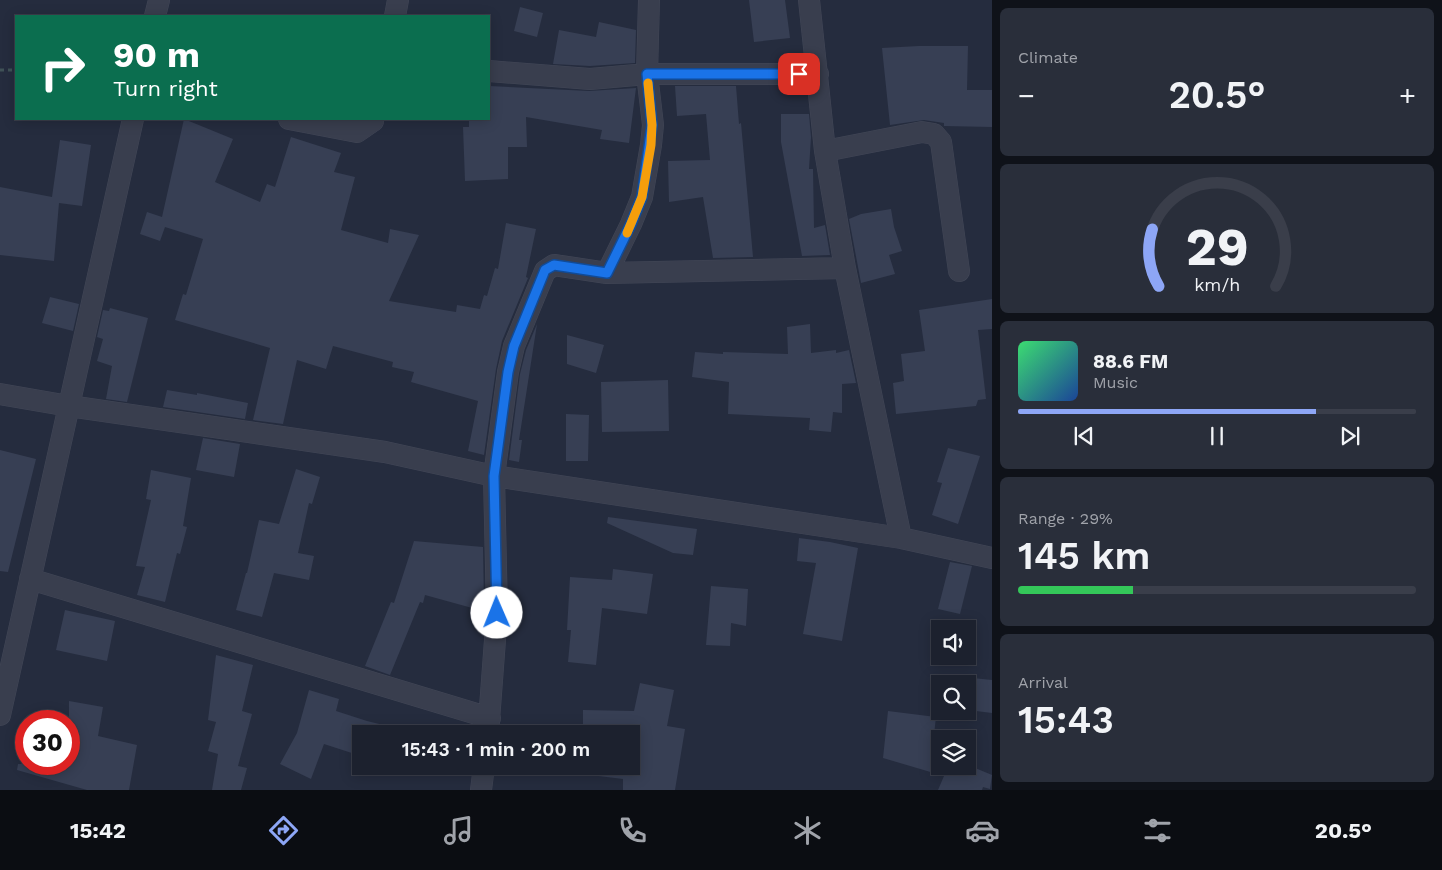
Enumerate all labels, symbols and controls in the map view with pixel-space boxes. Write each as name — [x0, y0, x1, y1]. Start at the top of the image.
text: 90 m — [113, 34, 200, 76]
icon: right — [30, 35, 95, 100]
text: Climate — [1018, 48, 1078, 67]
pin — [778, 53, 820, 95]
icon: arrive — [785, 60, 813, 88]
text: 20.5° — [1168, 73, 1266, 117]
text: Turn right — [113, 76, 218, 101]
text: − — [1018, 79, 1035, 112]
text: + — [1399, 79, 1416, 112]
text: 29 — [1185, 217, 1249, 278]
text: km/h — [1194, 274, 1240, 295]
text: 88.6 FM — [1093, 350, 1168, 373]
text: Music — [1093, 373, 1138, 392]
icon: previous — [1070, 422, 1098, 450]
icon: pause — [1203, 422, 1231, 450]
icon: next — [1336, 422, 1364, 450]
text: Range · 29% — [1018, 509, 1113, 528]
text: 145 km — [1018, 534, 1150, 578]
position arrow — [470, 586, 522, 638]
map controls — [931, 620, 976, 775]
button: sound — [931, 620, 976, 665]
text: Arrival — [1018, 673, 1068, 692]
button: search — [931, 675, 976, 720]
text: 15:43 — [1018, 698, 1114, 742]
speed limit sign: 30 — [15, 710, 80, 775]
button: layers — [931, 730, 976, 775]
text: 15:43 · 1 min · 200 m — [402, 738, 590, 761]
icon: directions — [266, 813, 301, 848]
icon: music — [441, 813, 476, 848]
icon: phone — [615, 813, 650, 848]
icon: climate — [790, 813, 825, 848]
icon: car — [965, 813, 1000, 848]
icon: filters — [1140, 813, 1175, 848]
text: 15:42 — [70, 818, 126, 843]
text: 20.5° — [1315, 818, 1372, 843]

